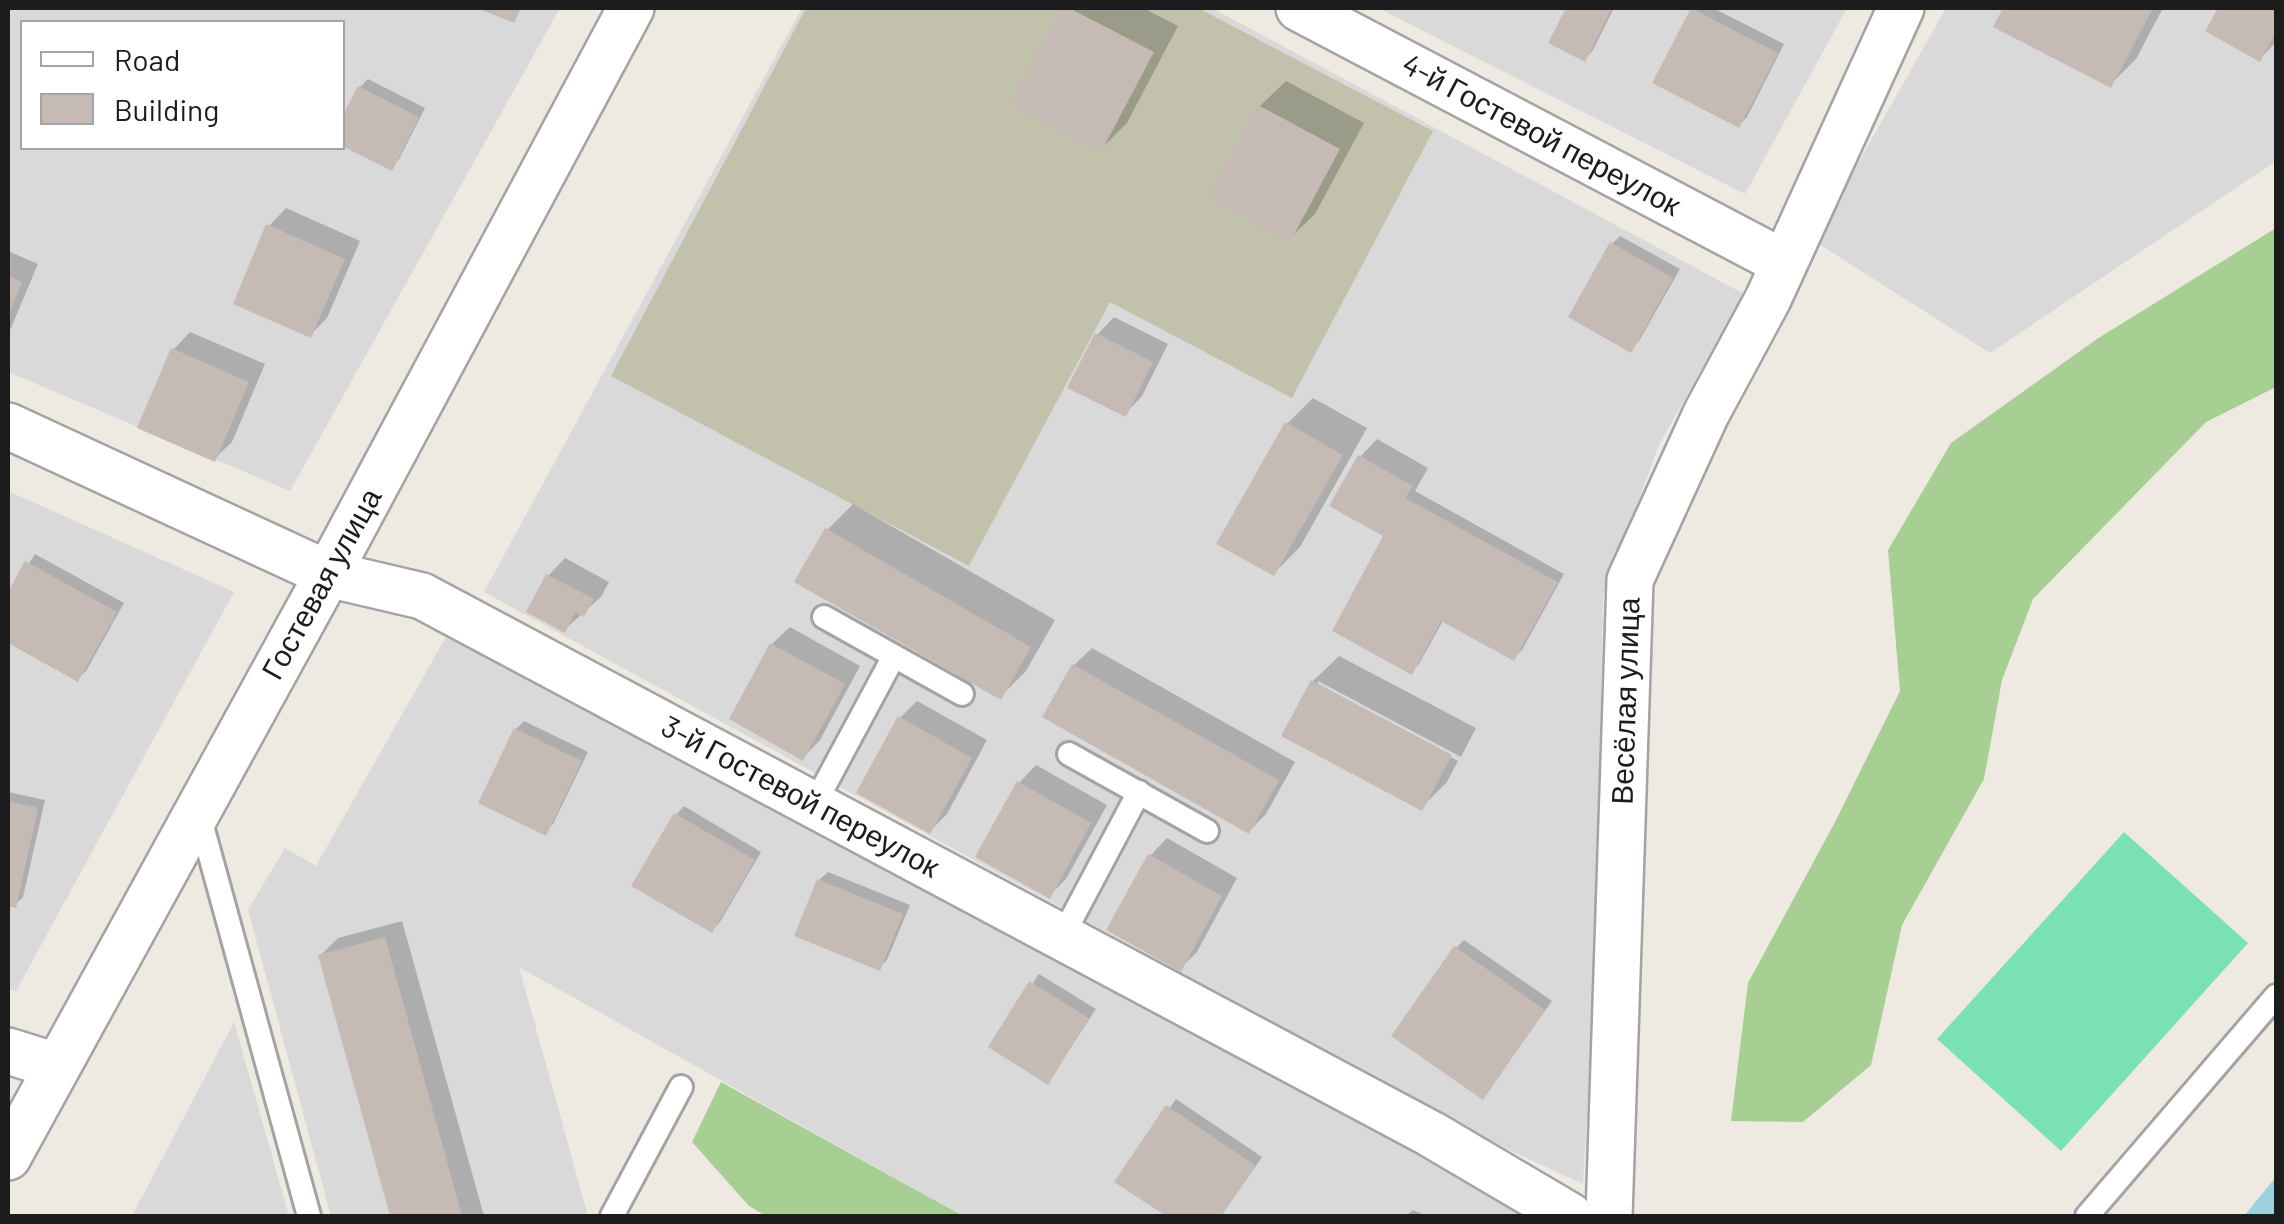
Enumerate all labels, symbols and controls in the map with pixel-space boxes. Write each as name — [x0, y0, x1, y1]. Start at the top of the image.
legend — [20, 20, 345, 150]
text: Road — [114, 41, 180, 77]
street label: 4-й Гостевой переулок — [1396, 46, 1686, 224]
text: Building — [114, 91, 219, 127]
street label: Гостевая улица — [255, 482, 389, 686]
street label: Весёлая улица — [1604, 597, 1648, 805]
street label: 3-й Гостевой переулок — [655, 709, 945, 885]

